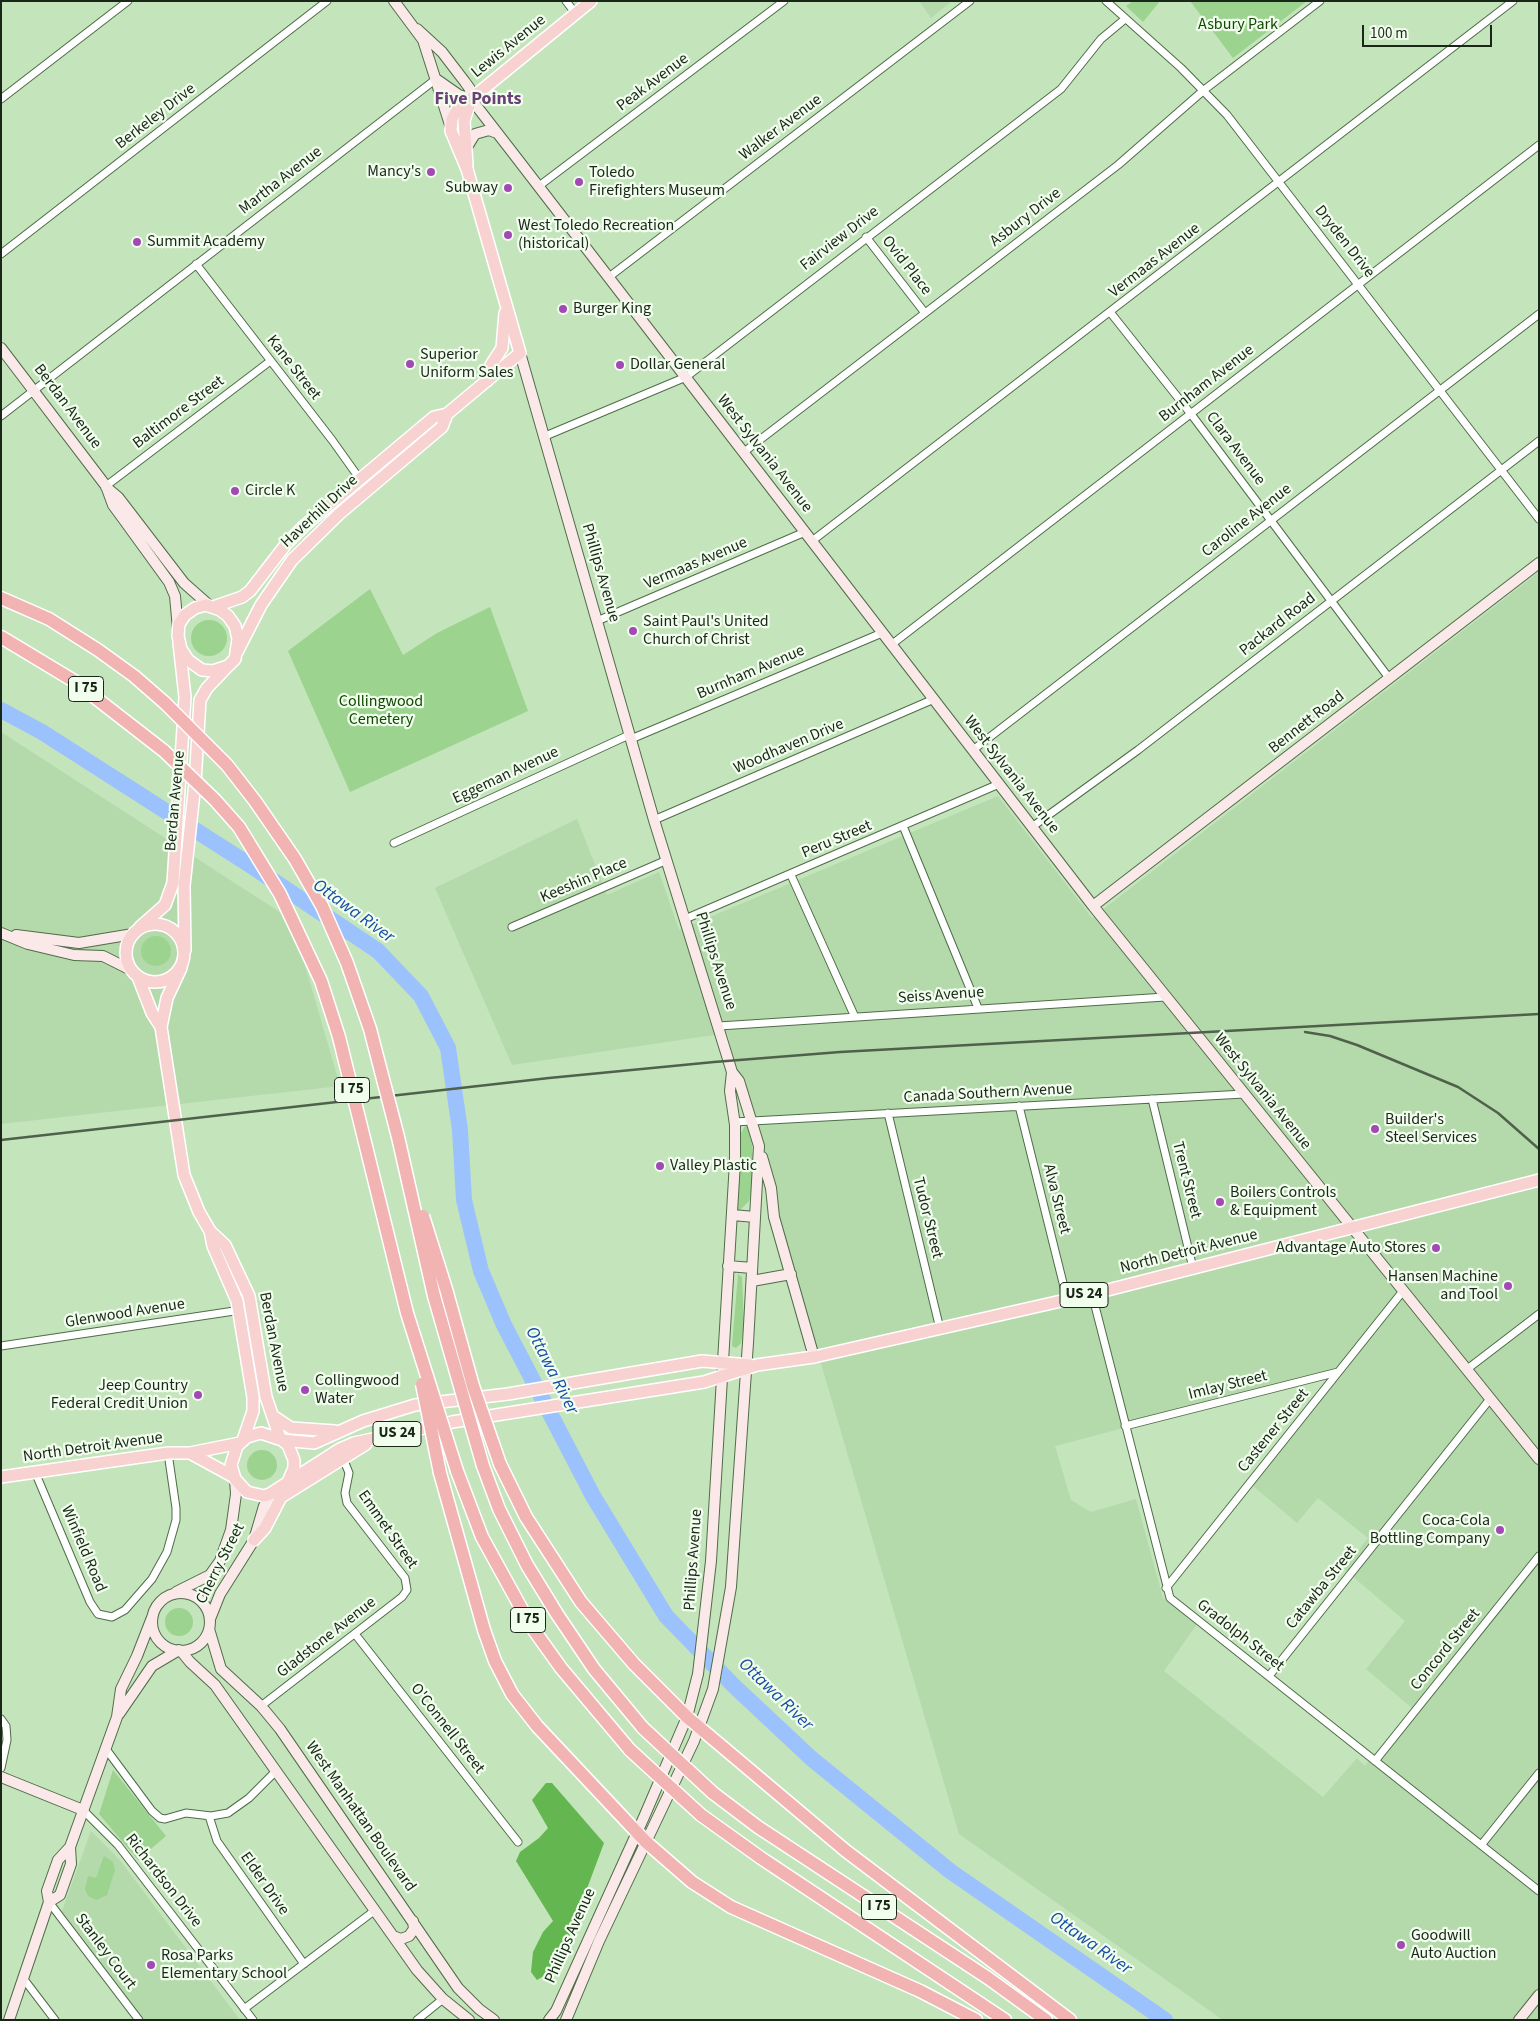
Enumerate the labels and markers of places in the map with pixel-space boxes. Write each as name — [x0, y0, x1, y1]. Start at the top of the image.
place label: Mancy's — [367, 162, 421, 182]
place label: Toledo Firefighters Museum — [589, 163, 725, 201]
marker: Mancy's — [425, 166, 437, 178]
marker: Toledo Firefighters Museum — [573, 176, 585, 188]
place label: Subway — [445, 178, 498, 198]
marker: Subway — [502, 182, 514, 194]
place label: West Toledo Recreation (historical) — [518, 216, 674, 254]
marker: West Toledo Recreation (historical) — [502, 229, 514, 241]
place label: Summit Academy — [147, 232, 265, 252]
marker: Summit Academy — [131, 236, 143, 248]
place label: Burger King — [573, 299, 651, 319]
marker: Burger King — [557, 303, 569, 315]
place label: Superior Uniform Sales — [420, 345, 514, 383]
place label: Dollar General — [630, 355, 725, 375]
marker: Superior Uniform Sales — [404, 358, 416, 370]
marker: Dollar General — [614, 359, 626, 371]
place label: Circle K — [245, 481, 295, 501]
marker: Circle K — [229, 485, 241, 497]
place label: Saint Paul's United Church of Christ — [643, 612, 769, 650]
marker: Saint Paul's United Church of Christ — [627, 625, 639, 637]
place label: Builder's Steel Services — [1385, 1110, 1477, 1148]
marker: Builder's Steel Services — [1369, 1123, 1381, 1135]
place label: Valley Plastic — [670, 1156, 757, 1176]
marker: Valley Plastic — [654, 1160, 666, 1172]
place label: Boilers Controls & Equipment — [1230, 1183, 1336, 1221]
marker: Boilers Controls & Equipment — [1214, 1196, 1226, 1208]
place label: Advantage Auto Stores — [1276, 1238, 1426, 1258]
marker: Advantage Auto Stores — [1430, 1242, 1442, 1254]
place label: Hansen Machine and Tool — [1388, 1267, 1498, 1305]
marker: Hansen Machine and Tool — [1502, 1280, 1514, 1292]
place label: Collingwood Water — [315, 1371, 399, 1409]
place label: Jeep Country Federal Credit Union — [51, 1376, 188, 1414]
marker: Collingwood Water — [299, 1384, 311, 1396]
marker: Jeep Country Federal Credit Union — [192, 1389, 204, 1401]
place label: Coca-Cola Bottling Company — [1370, 1511, 1490, 1549]
marker: Coca-Cola Bottling Company — [1494, 1524, 1506, 1536]
place label: Goodwill Auto Auction — [1411, 1926, 1497, 1964]
marker: Goodwill Auto Auction — [1395, 1939, 1407, 1951]
place label: Rosa Parks Elementary School — [161, 1946, 287, 1984]
marker: Rosa Parks Elementary School — [145, 1959, 157, 1971]

